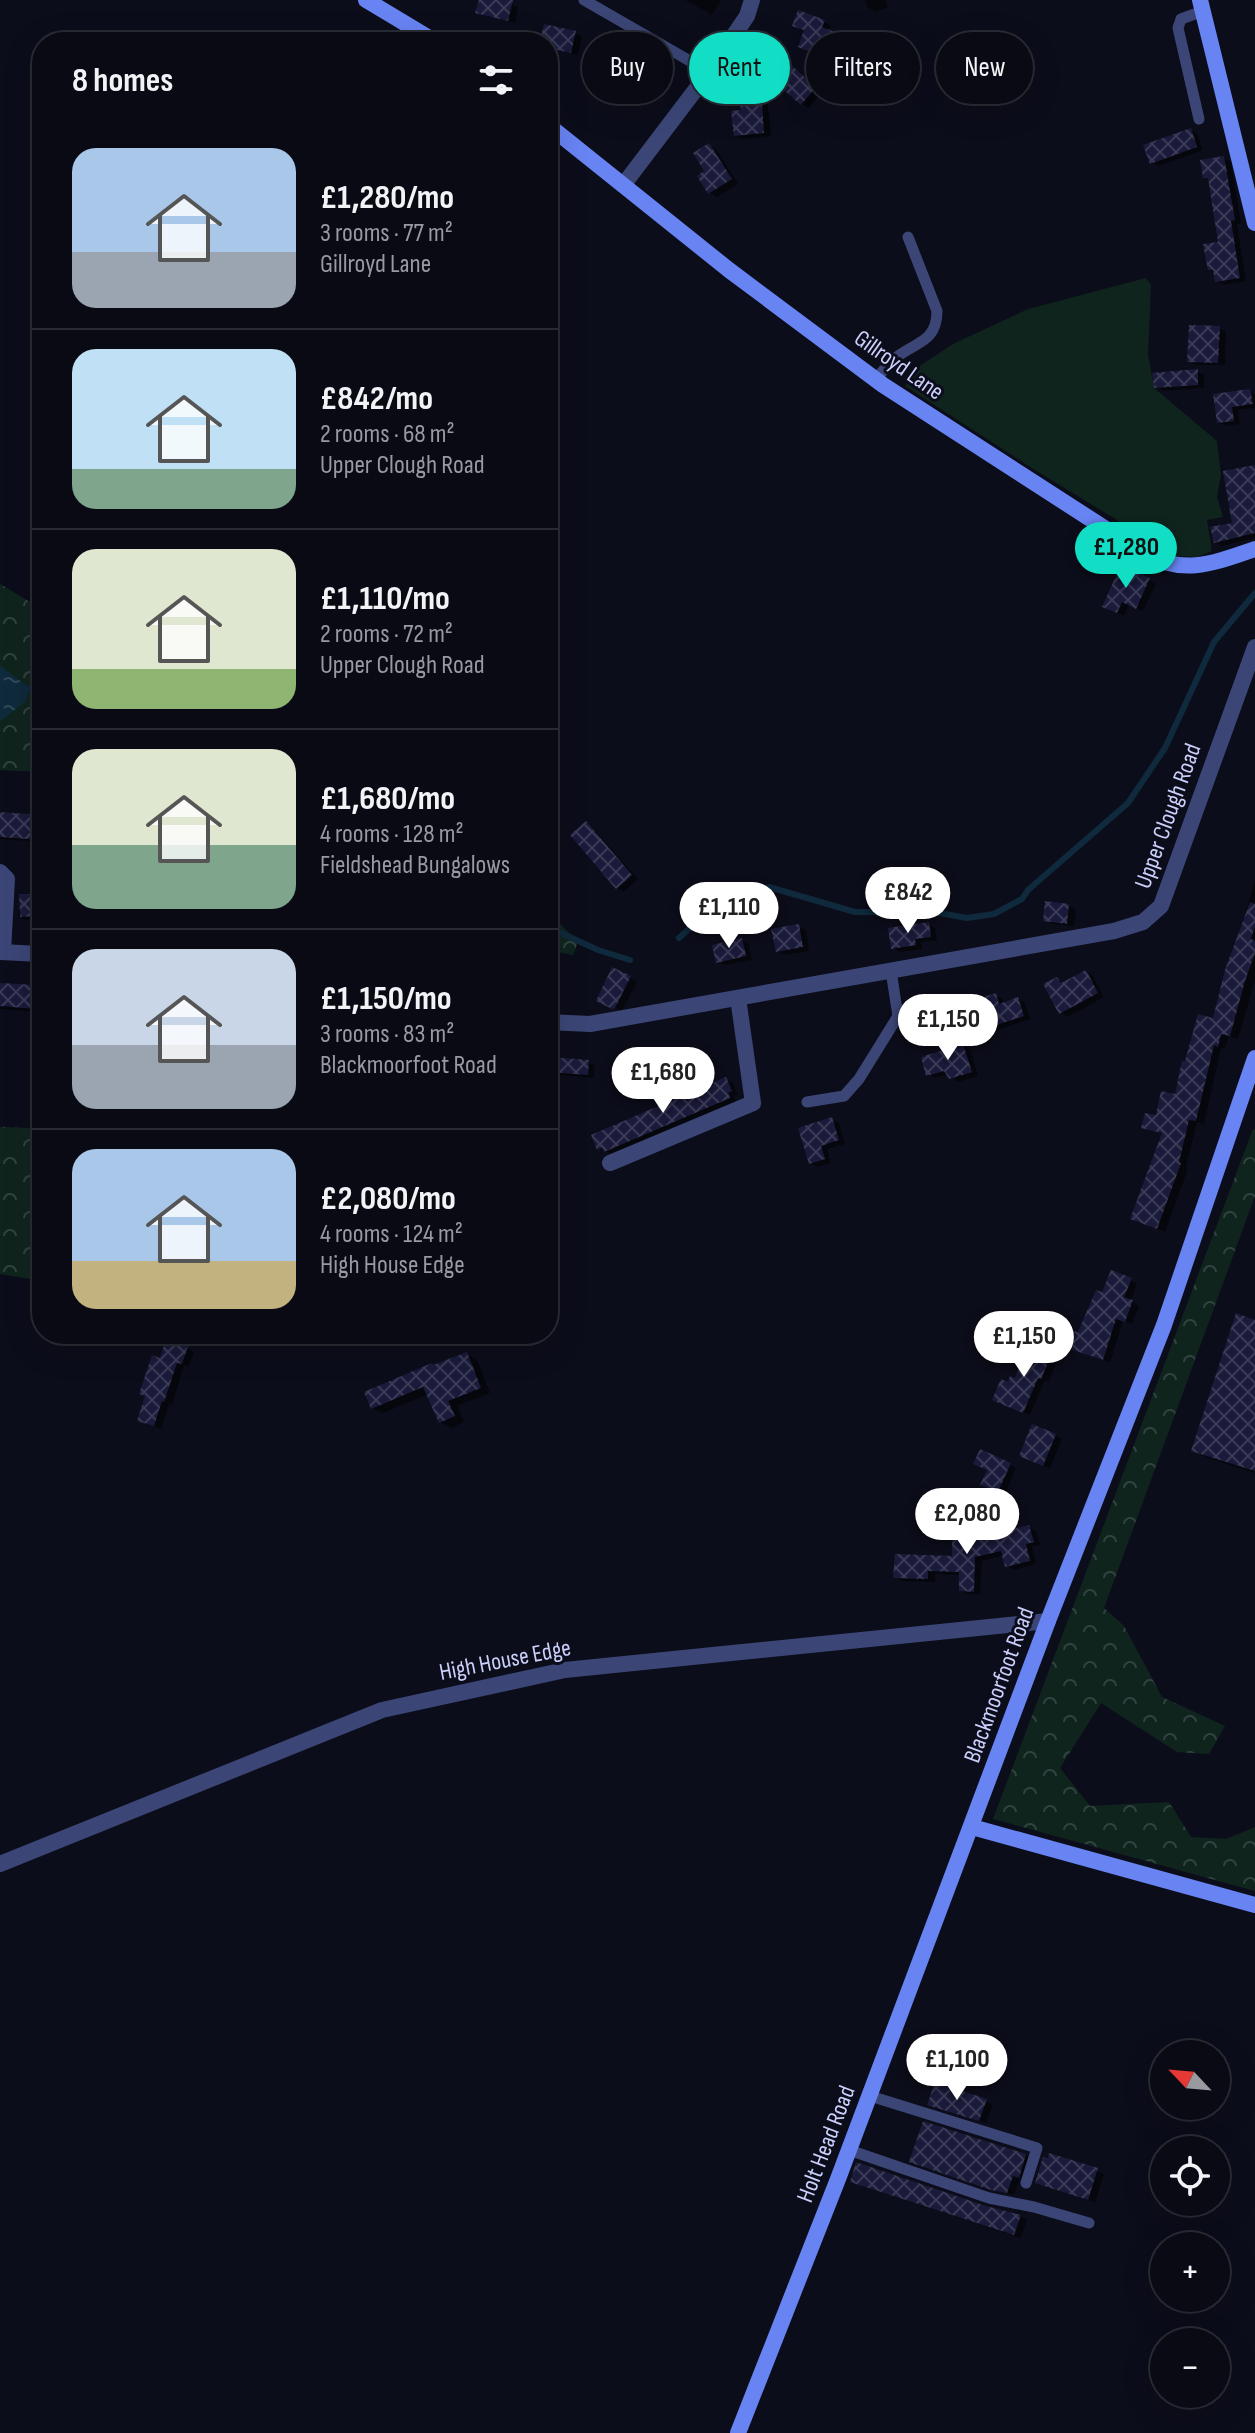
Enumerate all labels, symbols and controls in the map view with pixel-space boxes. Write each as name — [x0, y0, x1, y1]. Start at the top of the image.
chip: Buy — [582, 32, 673, 104]
chip: Rent — [689, 32, 790, 104]
chip: Filters — [806, 32, 920, 104]
chip: New — [936, 32, 1033, 104]
icon: filters — [474, 58, 518, 102]
text: 8 homes — [72, 60, 173, 101]
text: £1,280/mo — [320, 177, 454, 218]
icon: home — [136, 180, 232, 276]
text: 3 rooms · 77 m² — [320, 218, 453, 249]
text: Gillroyd Lane — [320, 249, 431, 280]
street label: Gillroyd Lane — [849, 324, 949, 406]
text: £842/mo — [320, 378, 433, 419]
icon: home — [136, 381, 232, 477]
text: 2 rooms · 68 m² — [320, 419, 455, 450]
text: Upper Clough Road — [320, 450, 485, 481]
pin: £1,280 — [1061, 522, 1191, 590]
text: £1,280 — [1093, 532, 1159, 563]
text: £1,110/mo — [320, 578, 450, 619]
icon: home — [136, 581, 232, 677]
text: 2 rooms · 72 m² — [320, 619, 453, 650]
text: Upper Clough Road — [320, 650, 485, 681]
street label: Upper Clough Road — [1128, 740, 1208, 892]
text: £1,680/mo — [320, 778, 455, 819]
icon: home — [136, 781, 232, 877]
text: 4 rooms · 128 m² — [320, 819, 464, 850]
text: Fieldshead Bungalows — [320, 850, 510, 881]
pin: £842 — [861, 867, 955, 935]
text: £842 — [883, 877, 933, 908]
pin: £1,110 — [664, 882, 794, 950]
text: £1,110 — [698, 892, 760, 923]
text: £1,150/mo — [320, 978, 452, 1019]
icon: home — [136, 981, 232, 1077]
pin: £1,150 — [883, 994, 1013, 1062]
text: £1,150 — [916, 1004, 980, 1035]
text: 3 rooms · 83 m² — [320, 1019, 454, 1050]
pin: £1,680 — [598, 1047, 728, 1115]
text: Blackmoorfoot Road — [320, 1050, 497, 1081]
text: £1,680 — [630, 1057, 696, 1088]
text: £2,080/mo — [320, 1178, 456, 1219]
icon: home — [136, 1181, 232, 1277]
text: 4 rooms · 124 m² — [320, 1219, 463, 1250]
text: High House Edge — [320, 1250, 465, 1281]
pin: £1,150 — [959, 1311, 1089, 1379]
text: £1,150 — [992, 1321, 1056, 1352]
pin: £2,080 — [902, 1488, 1032, 1556]
text: £2,080 — [933, 1498, 1001, 1529]
street label: Blackmoorfoot Road — [957, 1603, 1041, 1767]
street label: High House Edge — [437, 1633, 573, 1687]
pin: £1,100 — [892, 2034, 1022, 2102]
north arrow — [1150, 2040, 1230, 2120]
map controls — [1150, 2040, 1230, 2408]
text: £1,100 — [924, 2044, 990, 2075]
street label: Holt Head Road — [790, 2082, 862, 2206]
button: locate — [1150, 2136, 1230, 2216]
button: + — [1150, 2232, 1230, 2312]
button: − — [1150, 2328, 1230, 2408]

